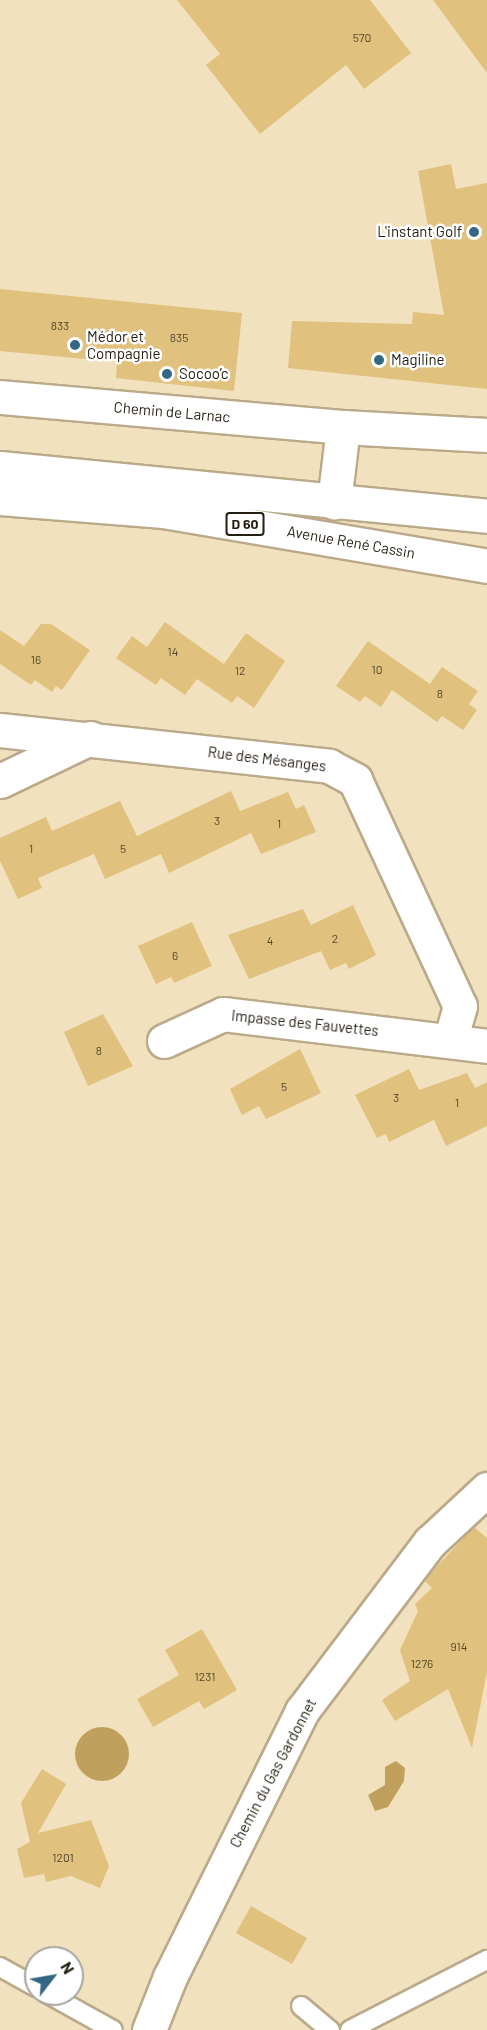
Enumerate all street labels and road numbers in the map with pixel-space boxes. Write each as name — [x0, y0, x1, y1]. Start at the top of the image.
street label: Chemin de Larnac — [113, 398, 231, 426]
road number: D 60 — [226, 513, 264, 535]
street label: Avenue René Cassin — [286, 522, 416, 562]
street label: Rue des Mésanges — [207, 743, 327, 775]
street label: Impasse des Fauvettes — [230, 1006, 380, 1040]
street label: Chemin du Gas Gardonnet — [226, 1695, 320, 1851]

